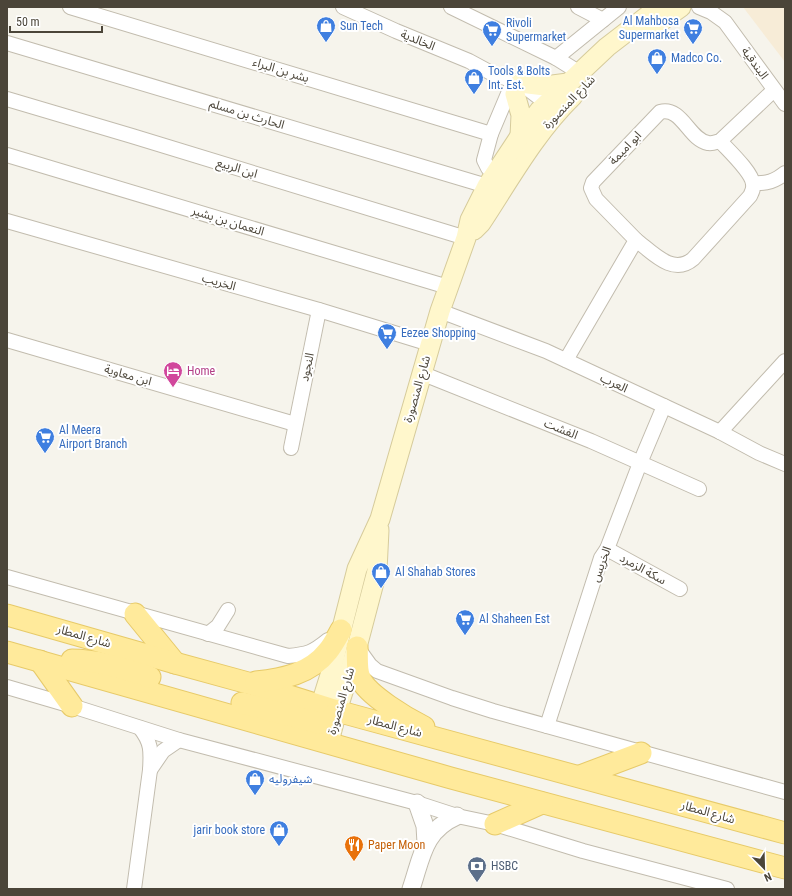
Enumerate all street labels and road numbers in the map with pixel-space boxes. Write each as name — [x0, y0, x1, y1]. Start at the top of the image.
street label: الخالدية — [399, 27, 437, 53]
street label: البندقية — [739, 44, 771, 82]
street label: بشر بن البراء — [251, 55, 311, 85]
street label: شارع المنصورة — [540, 72, 599, 133]
street label: الحارث بن مسلم — [207, 96, 286, 134]
street label: ابو اميمة — [606, 128, 644, 168]
street label: ابن الربيع — [214, 155, 259, 183]
street label: النعمان بن بشير — [189, 203, 266, 239]
street label: الخريب — [200, 270, 238, 294]
street label: النجود — [297, 351, 317, 383]
street label: شارع المنصورة — [401, 354, 435, 425]
street label: ابن معاوية — [103, 362, 153, 388]
street label: العرب — [598, 371, 630, 396]
street label: الفشت — [542, 416, 580, 442]
street label: الخريس — [588, 544, 614, 584]
street label: سكة الزمرد — [617, 551, 669, 587]
street label: شارع المطار — [54, 621, 113, 652]
street label: شارع المنصورة — [325, 666, 359, 737]
street label: شارع المطار — [365, 712, 424, 742]
street label: شارع المطار — [678, 797, 737, 828]

